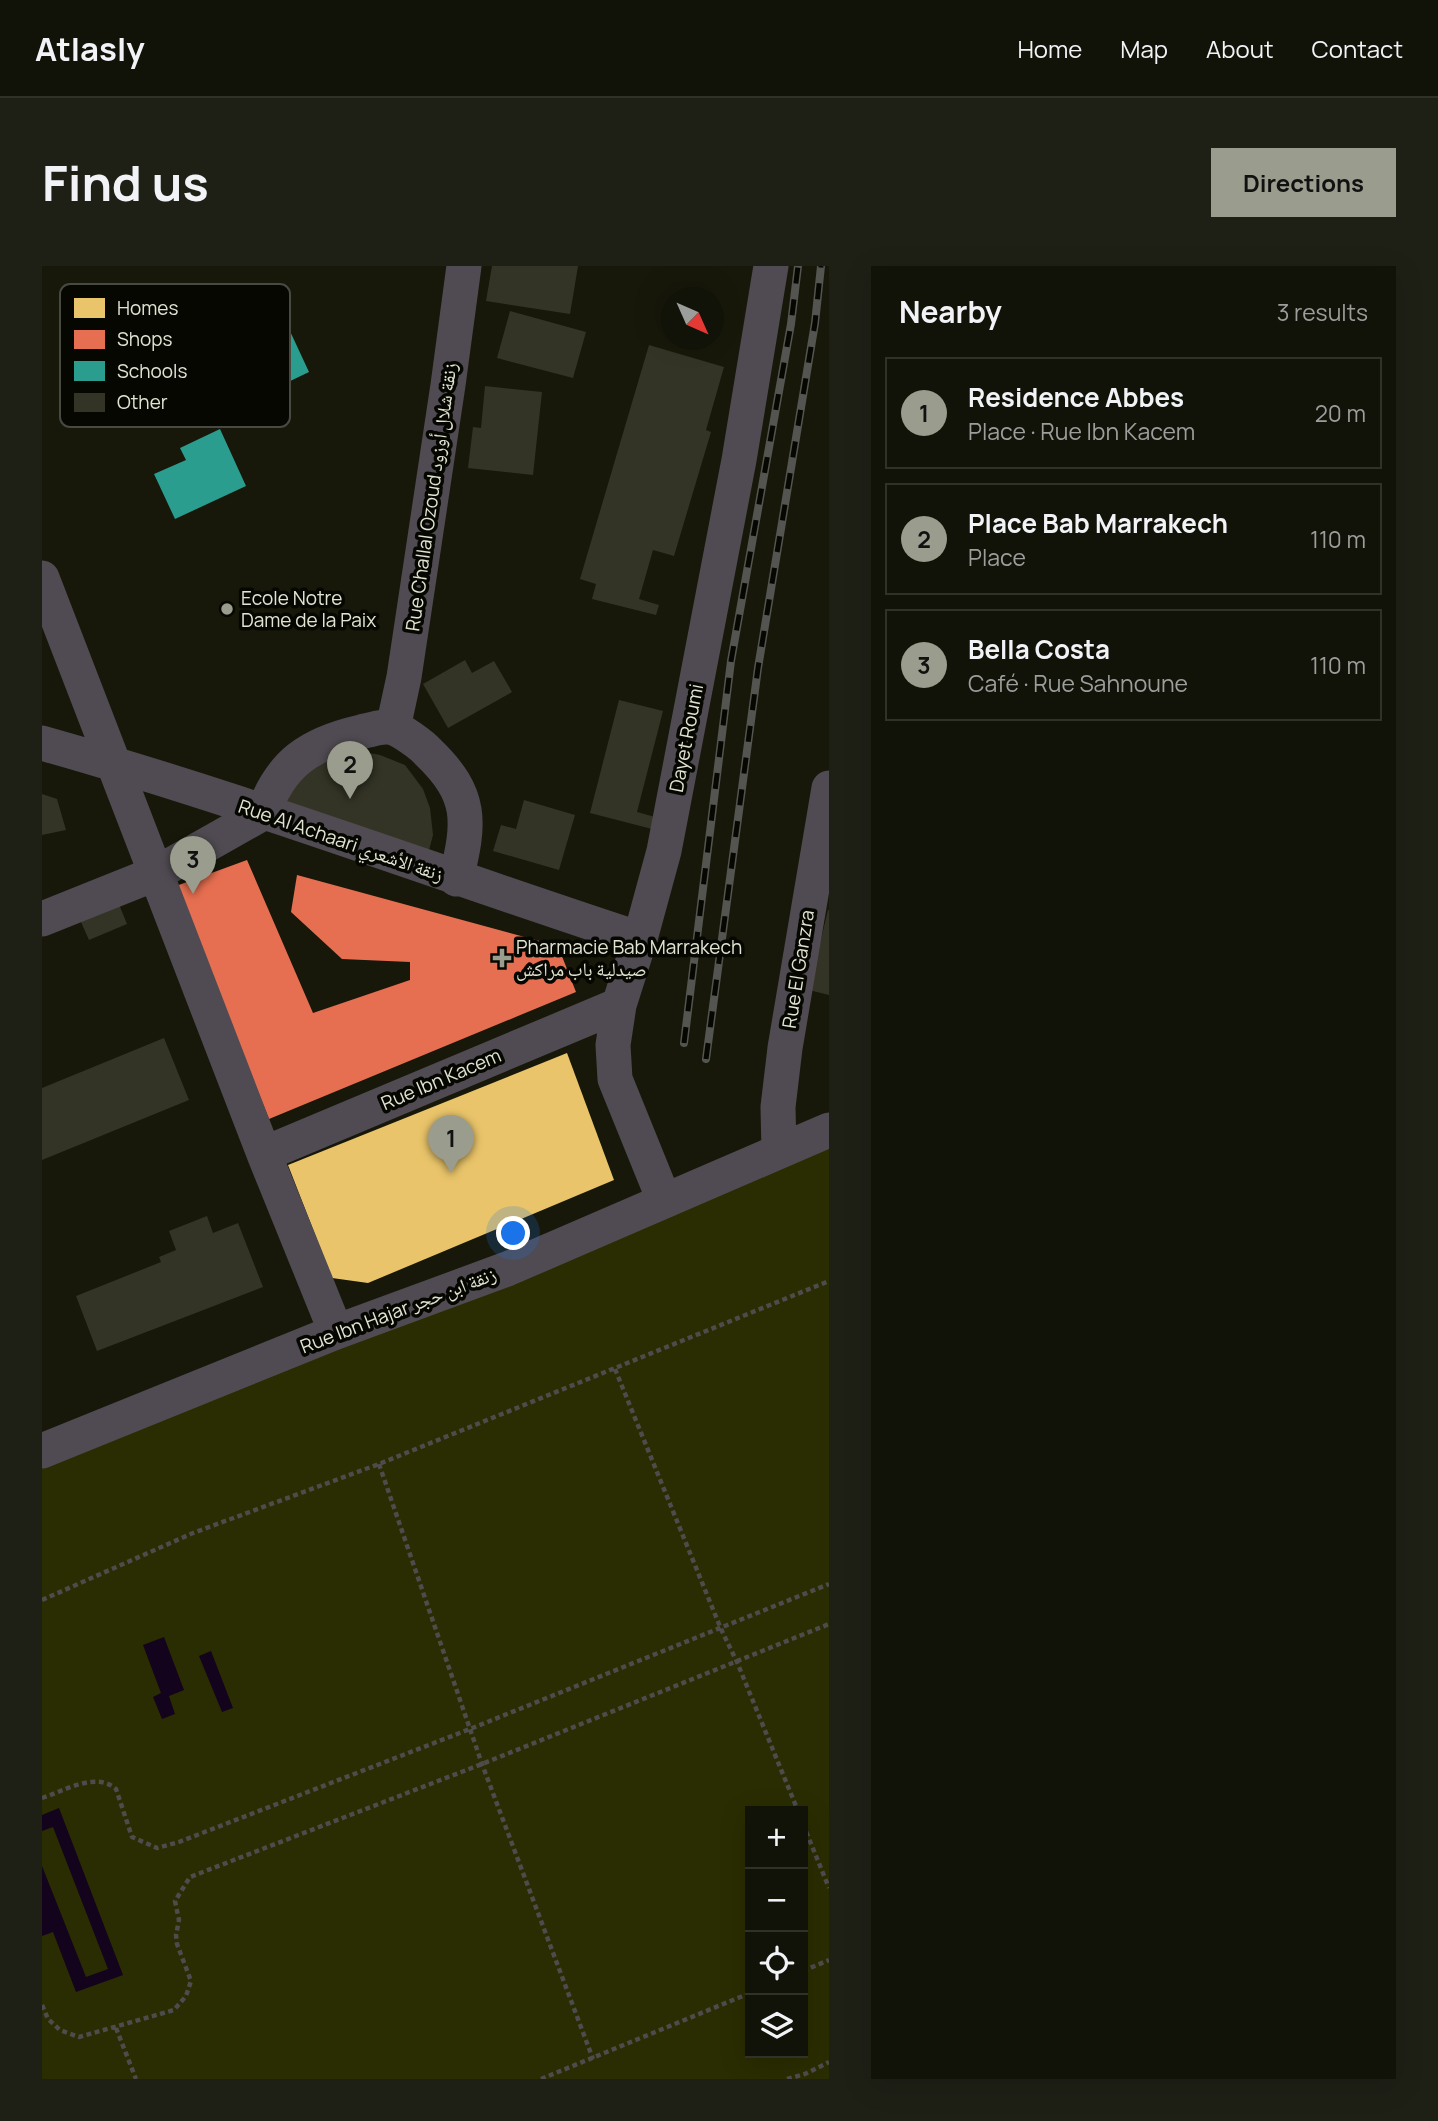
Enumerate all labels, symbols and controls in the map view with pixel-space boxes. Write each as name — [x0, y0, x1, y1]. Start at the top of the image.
text: Atlasly — [35, 26, 145, 71]
text: Home — [1017, 32, 1082, 65]
text: Map — [1120, 32, 1168, 65]
text: About — [1206, 32, 1274, 65]
text: Contact — [1312, 32, 1403, 65]
button: Directions — [1211, 148, 1396, 217]
text: Find us — [42, 149, 209, 216]
legend — [60, 284, 290, 427]
north arrow — [661, 287, 724, 350]
text: Nearby — [899, 291, 1002, 332]
text: Homes — [117, 295, 178, 321]
text: 3 results — [1277, 296, 1368, 328]
text: Shops — [117, 326, 172, 352]
text: Schools — [117, 358, 187, 384]
street label: Rue Challal Ozoud زنقة شلال أوزود — [399, 361, 463, 633]
text: Residence Abbes — [968, 379, 1184, 415]
text: Other — [117, 389, 168, 415]
text: 1 — [919, 397, 929, 429]
text: 20 m — [1315, 397, 1366, 429]
text: Place · Rue Ibn Kacem — [968, 415, 1195, 447]
text: Place Bab Marrakech — [968, 505, 1228, 541]
text: 2 — [917, 523, 931, 555]
text: 110 m — [1310, 523, 1366, 555]
text: Place — [968, 541, 1026, 573]
place label: Ecole Notre Dame de la Paix — [241, 585, 376, 633]
marker: Ecole Notre Dame de la Paix — [219, 601, 235, 617]
text: Bella Costa — [968, 631, 1110, 667]
text: 3 — [917, 649, 931, 681]
text: 110 m — [1310, 649, 1366, 681]
text: Café · Rue Sahnoune — [968, 667, 1188, 699]
street label: Dayet Roumi — [663, 682, 709, 794]
pin: 2 — [327, 741, 373, 799]
street label: Rue Al Achaari زنقة الأشعري — [234, 793, 447, 890]
pin: 3 — [170, 836, 216, 894]
street label: Rue El Ganzra — [776, 908, 820, 1030]
place label: Pharmacie Bab Marrakech صيدلية باب مراكش — [516, 934, 742, 982]
marker: Pharmacie Bab Marrakech صيدلية باب مراكش — [494, 950, 510, 966]
street label: Rue Ibn Kacem — [377, 1042, 505, 1116]
pin: 1 — [428, 1115, 474, 1173]
your location — [496, 1216, 530, 1250]
street label: Rue Ibn Hajar زنقة ابن حجر — [296, 1261, 500, 1359]
map controls — [745, 1806, 808, 2058]
button: + — [745, 1806, 808, 1869]
button: − — [745, 1869, 808, 1932]
button: locate — [745, 1932, 808, 1995]
button: layers — [745, 1995, 808, 2058]

